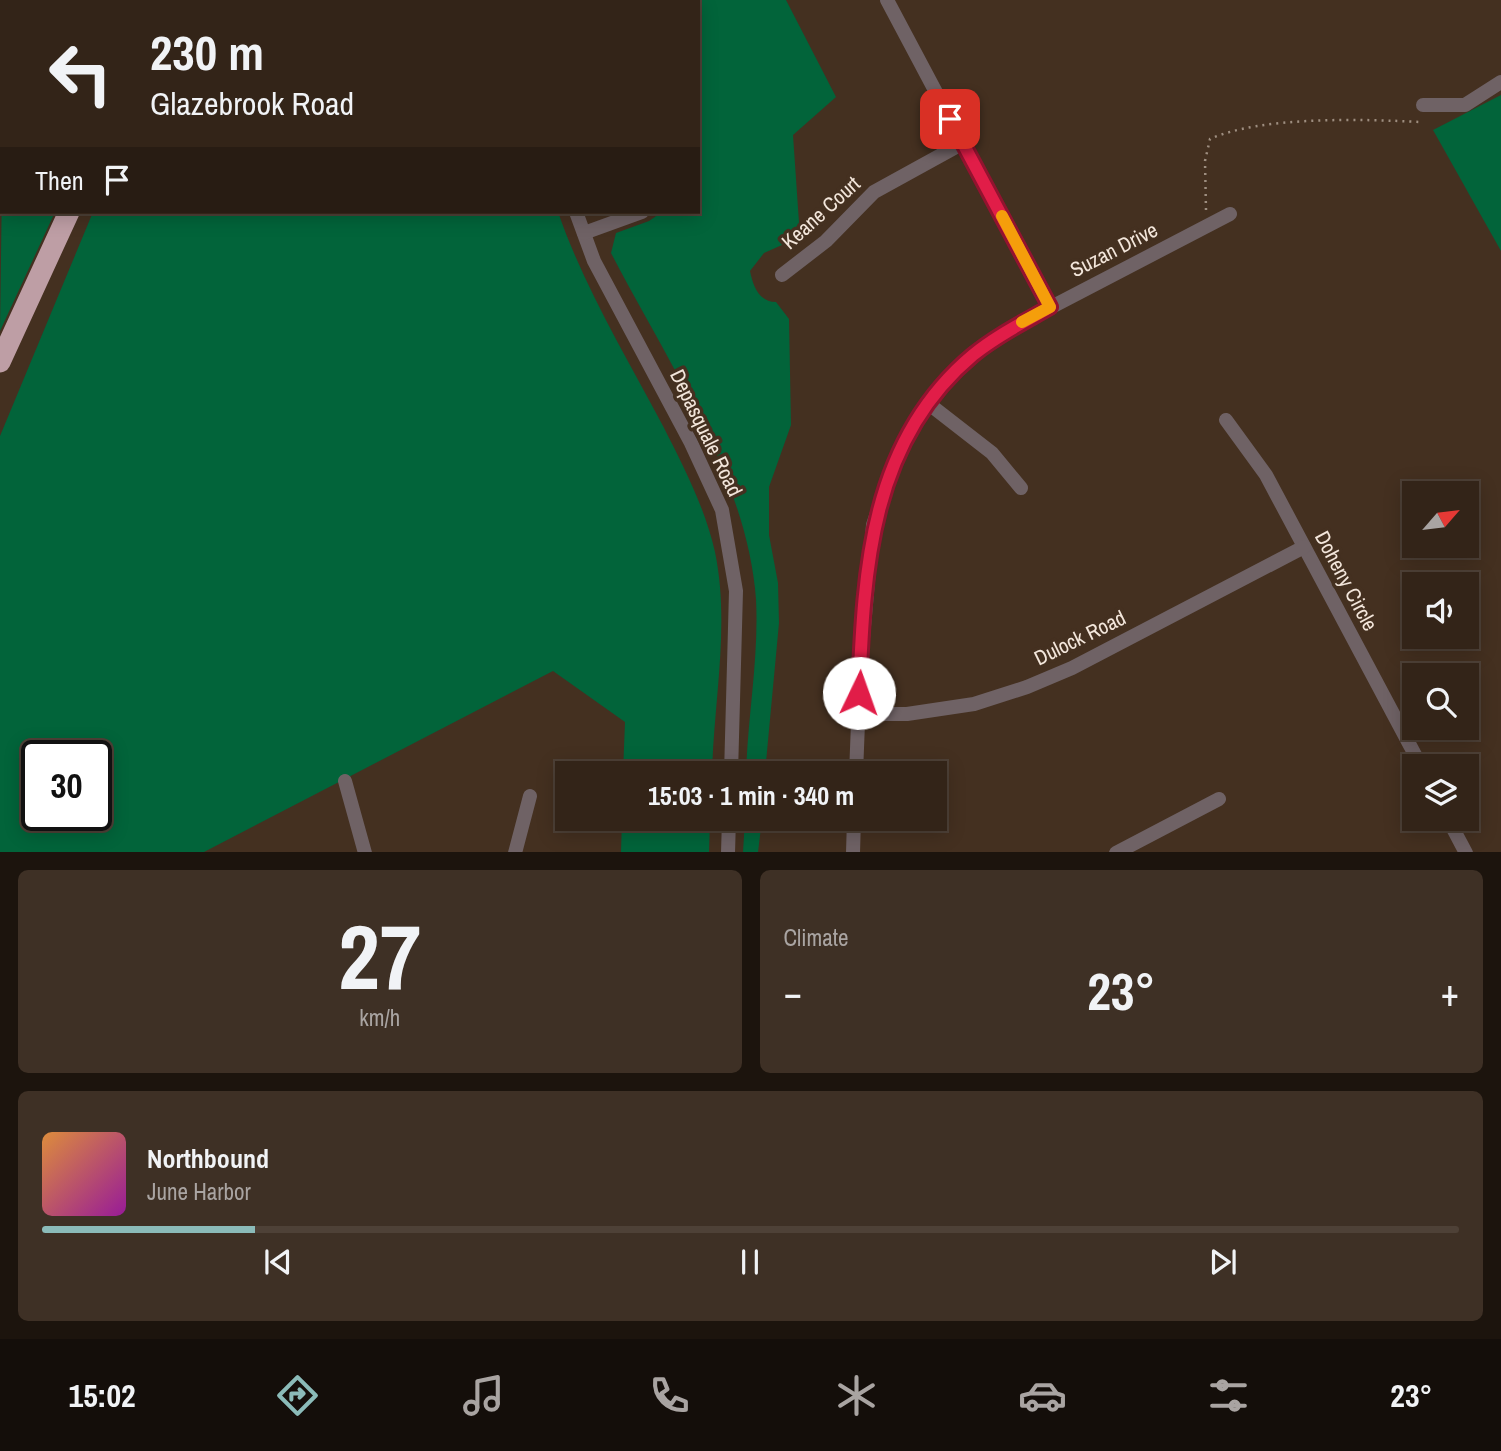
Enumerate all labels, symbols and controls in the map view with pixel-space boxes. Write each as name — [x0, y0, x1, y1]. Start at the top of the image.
text: 230 m — [150, 19, 264, 85]
icon: left — [35, 28, 126, 119]
text: Glazebrook Road — [150, 82, 354, 125]
pin — [920, 89, 980, 149]
icon: arrive — [931, 100, 969, 138]
icon: arrive — [98, 161, 136, 199]
text: Then — [35, 163, 84, 198]
street label: Keane Court — [775, 169, 866, 256]
street label: Suzan Drive — [1065, 215, 1163, 284]
street label: Depasquale Road — [663, 364, 750, 501]
north arrow — [1402, 481, 1479, 558]
map controls — [1402, 481, 1479, 831]
street label: Doheny Circle — [1308, 526, 1385, 636]
button: sound — [1402, 572, 1479, 649]
street label: Dulock Road — [1029, 603, 1130, 672]
position arrow — [822, 656, 896, 730]
button: search — [1402, 663, 1479, 740]
speed limit sign: 30 — [21, 740, 112, 831]
button: layers — [1402, 754, 1479, 831]
text: 15:03 · 1 min · 340 m — [648, 778, 854, 813]
text: 27 — [338, 895, 421, 1017]
text: Climate — [784, 922, 848, 953]
text: 23° — [1087, 956, 1155, 1026]
text: − — [784, 967, 802, 1018]
text: + — [1441, 967, 1459, 1018]
text: km/h — [359, 1002, 400, 1033]
text: Northbound — [147, 1141, 269, 1176]
text: June Harbor — [147, 1176, 251, 1207]
icon: previous — [259, 1243, 297, 1281]
icon: pause — [731, 1243, 769, 1281]
icon: next — [1204, 1243, 1242, 1281]
icon: directions — [273, 1371, 322, 1420]
icon: music — [459, 1371, 508, 1420]
icon: phone — [645, 1371, 694, 1420]
icon: climate — [832, 1371, 881, 1420]
icon: car — [1018, 1371, 1067, 1420]
icon: filters — [1204, 1371, 1253, 1420]
text: 15:02 — [69, 1374, 136, 1417]
text: 23° — [1390, 1374, 1432, 1417]

